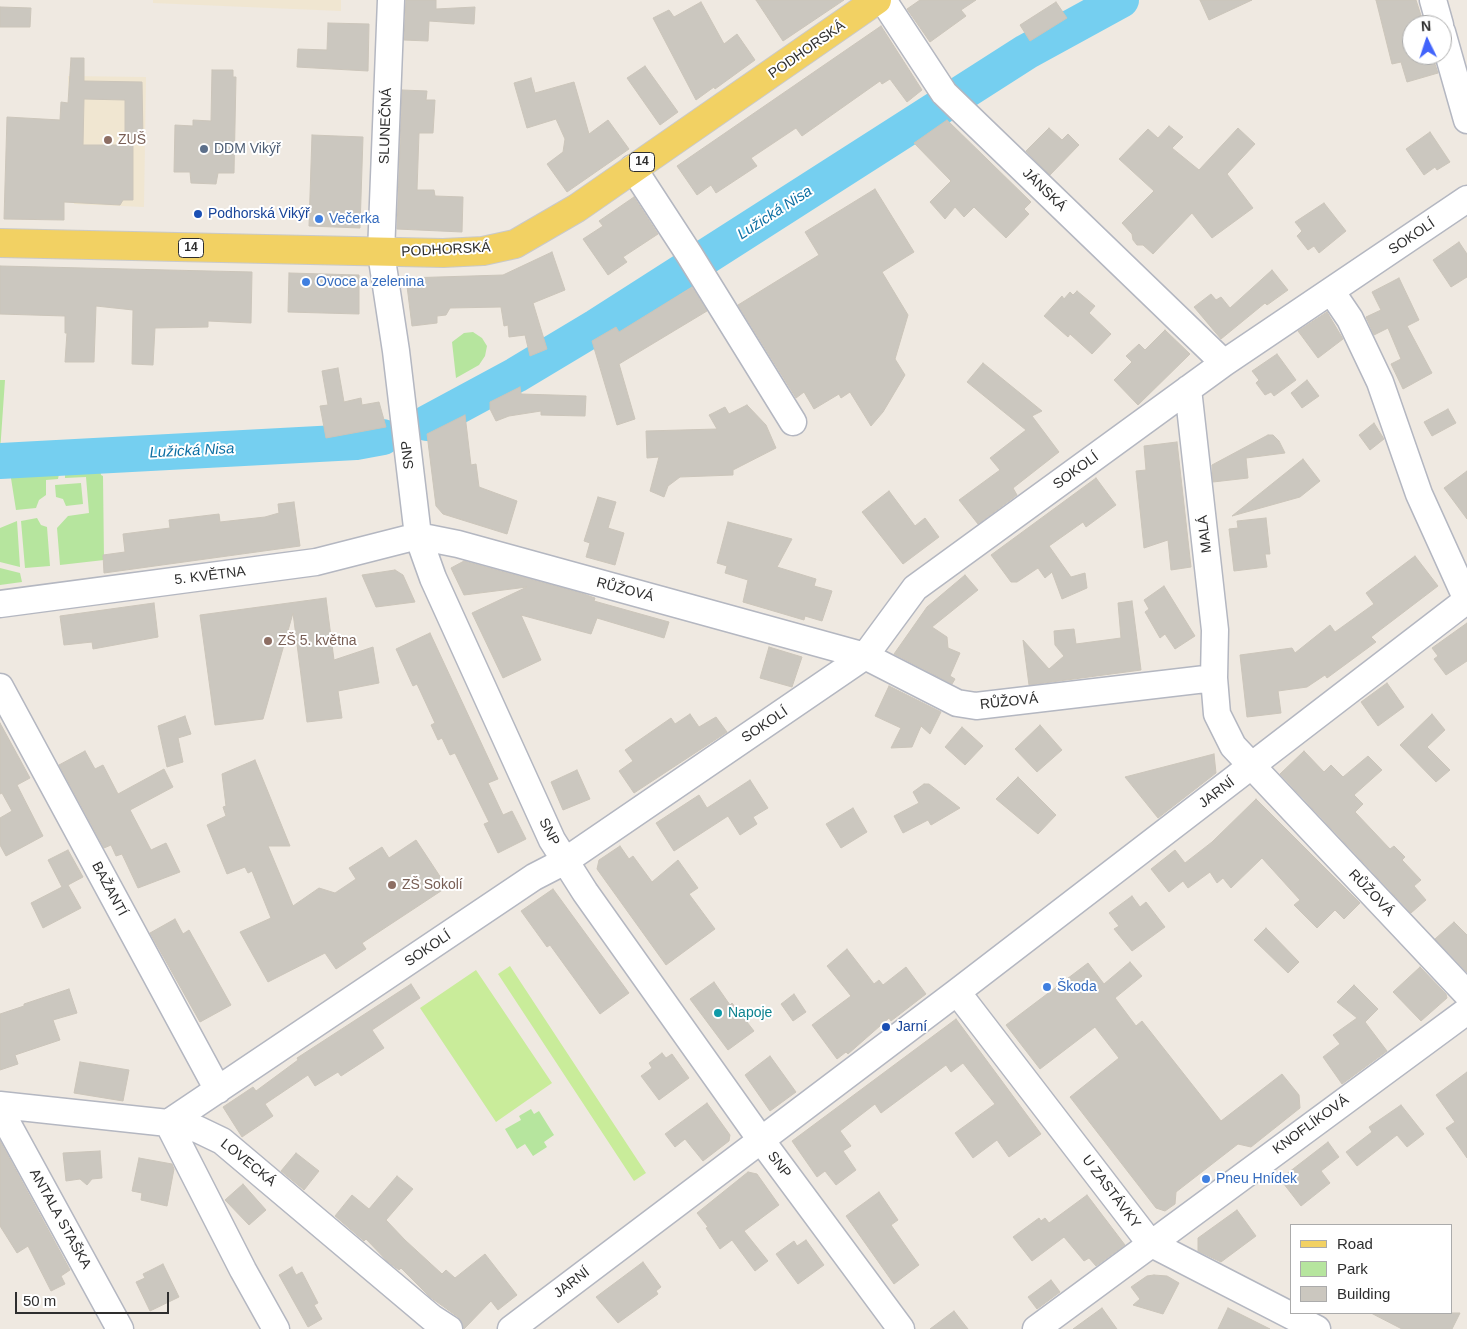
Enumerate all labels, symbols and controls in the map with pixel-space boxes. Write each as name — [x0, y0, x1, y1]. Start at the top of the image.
north arrow — [1402, 15, 1452, 65]
street label: PODHORSKÁ — [766, 17, 848, 83]
text: N — [1420, 18, 1432, 34]
street label: SLUNEČNÁ — [376, 88, 396, 164]
place label: ZUŠ — [118, 132, 146, 148]
marker: ZUŠ — [102, 134, 114, 146]
place label: DDM Vikýř — [214, 141, 281, 157]
marker: DDM Vikýř — [198, 143, 210, 155]
road number: 14 — [630, 152, 654, 172]
street label: JÁNSKÁ — [1019, 165, 1069, 215]
water label: Lužická Nisa — [734, 182, 816, 244]
place label: Podhorská Vikýř — [208, 206, 310, 222]
marker: Podhorská Vikýř — [192, 208, 204, 220]
place label: Večerka — [329, 211, 380, 227]
marker: Večerka — [313, 213, 325, 225]
street label: SOKOLÍ — [1386, 215, 1438, 259]
road number: 14 — [178, 238, 204, 258]
street label: PODHORSKÁ — [401, 239, 491, 261]
place label: Ovoce a zelenina — [316, 274, 424, 290]
marker: Ovoce a zelenina — [300, 276, 312, 288]
water label: Lužická Nisa — [149, 440, 235, 462]
street label: SNP — [398, 440, 418, 470]
street label: SOKOLÍ — [1050, 449, 1102, 493]
street label: MALÁ — [1194, 514, 1216, 554]
street label: 5. KVĚTNA — [173, 563, 247, 589]
street label: RŮŽOVÁ — [595, 574, 655, 606]
place label: ZŠ 5. května — [278, 633, 357, 649]
marker: ZŠ 5. května — [262, 635, 274, 647]
street label: RŮŽOVÁ — [979, 691, 1039, 713]
street label: SOKOLÍ — [739, 703, 791, 747]
street label: JARNÍ — [1196, 774, 1238, 812]
street label: SNP — [535, 815, 563, 849]
street label: BAŽANTÍ — [88, 859, 130, 919]
street label: RŮŽOVÁ — [1345, 866, 1397, 920]
place label: ZŠ Sokolí — [402, 877, 463, 893]
marker: ZŠ Sokolí — [386, 879, 398, 891]
street label: SOKOLÍ — [402, 927, 454, 971]
place label: Škoda — [1057, 979, 1097, 995]
marker: Škoda — [1041, 981, 1053, 993]
place label: Napoje — [728, 1005, 772, 1021]
marker: Napoje — [712, 1007, 724, 1019]
place label: Jarní — [896, 1019, 927, 1035]
marker: Jarní — [880, 1021, 892, 1033]
street label: KNOFLÍKOVÁ — [1270, 1092, 1352, 1158]
street label: LOVECKÁ — [217, 1136, 279, 1190]
street label: SNP — [764, 1148, 794, 1182]
street label: U ZASTÁVKY — [1078, 1152, 1144, 1232]
street label: ANTALA STAŠKA — [26, 1166, 94, 1272]
place label: Pneu Hnídek — [1216, 1171, 1297, 1187]
marker: Pneu Hnídek — [1200, 1173, 1212, 1185]
legend — [1290, 1224, 1452, 1314]
text: Road — [1337, 1235, 1373, 1252]
text: Park — [1337, 1260, 1368, 1277]
street label: JARNÍ — [551, 1264, 593, 1302]
scale bar — [18, 1282, 171, 1314]
text: Building — [1337, 1285, 1390, 1302]
text: 50 m — [23, 1292, 56, 1309]

